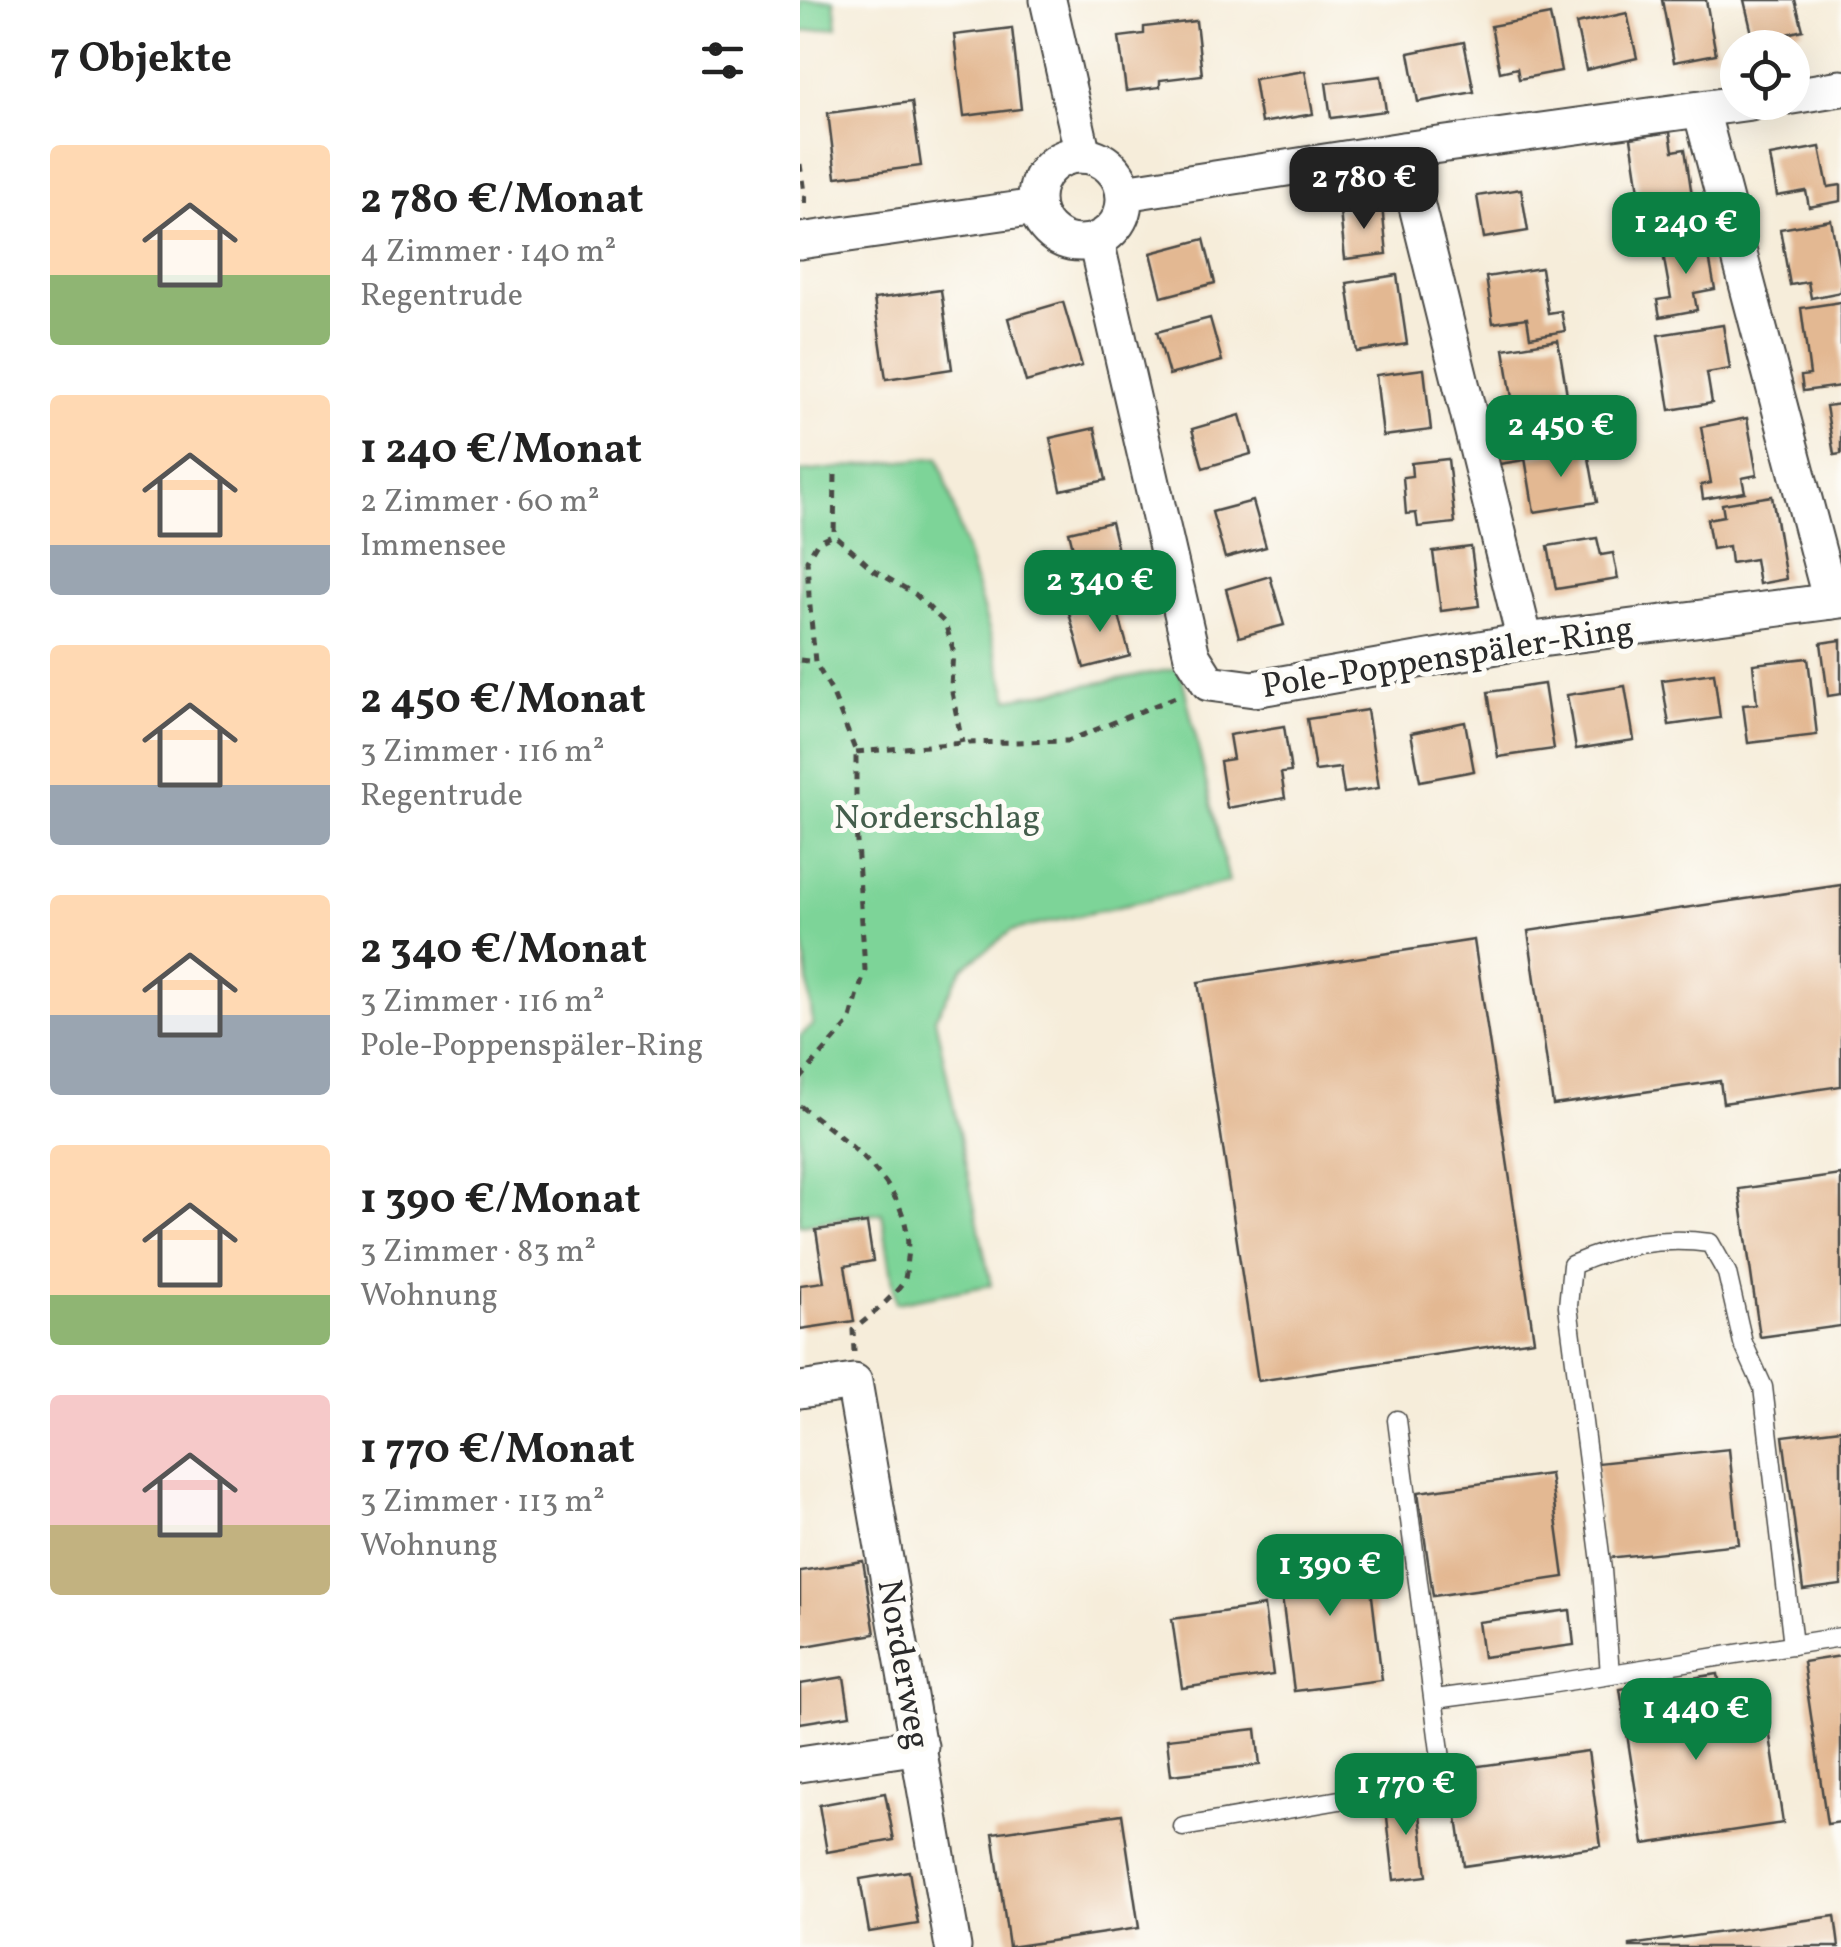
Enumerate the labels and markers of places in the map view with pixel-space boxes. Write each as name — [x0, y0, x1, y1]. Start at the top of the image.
pin: 2 780 € — [1272, 147, 1456, 232]
pin: 1 240 € — [1594, 192, 1778, 277]
pin: 2 450 € — [1469, 395, 1653, 480]
pin: 2 340 € — [1008, 550, 1192, 635]
pin: 1 390 € — [1238, 1534, 1422, 1619]
pin: 1 440 € — [1604, 1678, 1788, 1763]
pin: 1 770 € — [1314, 1753, 1498, 1838]

